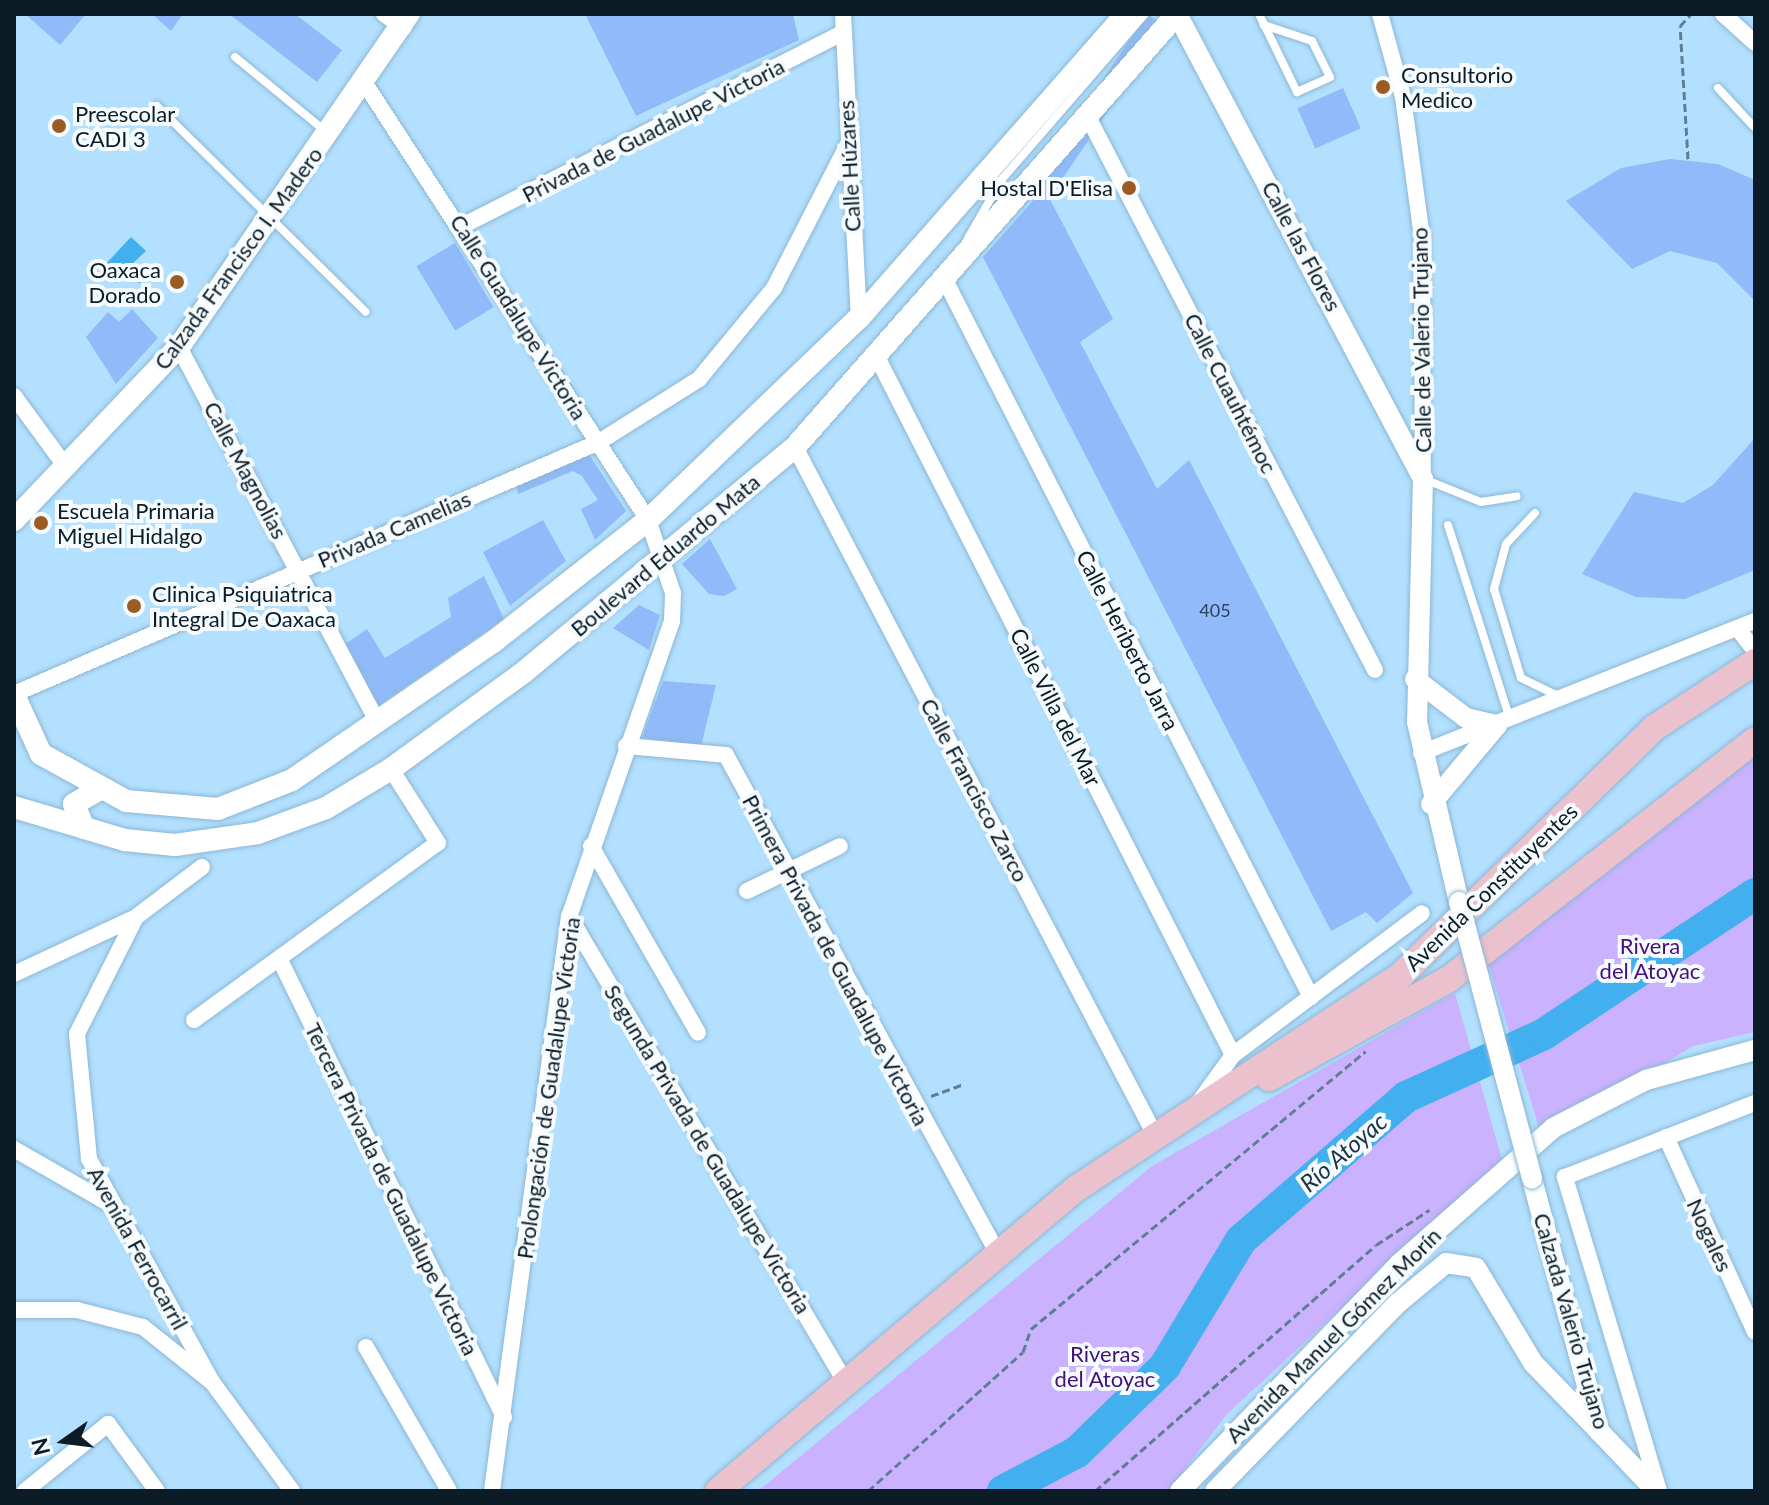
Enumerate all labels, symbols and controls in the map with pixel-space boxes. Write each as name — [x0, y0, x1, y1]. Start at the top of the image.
street label: Privada de Guadalupe Victoria — [517, 52, 789, 208]
place label: Consultorio Medico — [1401, 61, 1513, 112]
marker: Consultorio Medico — [1372, 76, 1394, 98]
place label: Preescolar CADI 3 — [75, 100, 175, 152]
street label: Calle Húzares — [832, 100, 866, 232]
marker: Preescolar CADI 3 — [50, 117, 68, 135]
street label: Calzada Francisco I. Madero — [148, 141, 328, 375]
place label: Hostal D'Elisa — [980, 175, 1113, 201]
street label: Calle las Flores — [1257, 177, 1347, 315]
marker: Hostal D'Elisa — [1120, 179, 1138, 197]
street label: Calle Guadalupe Victoria — [445, 209, 593, 425]
street label: Calle de Valerio Trujano — [1406, 226, 1436, 454]
place label: Oaxaca Dorado — [88, 256, 161, 308]
marker: Oaxaca Dorado — [168, 273, 186, 291]
street label: Calle Cuauhtémoc — [1179, 309, 1283, 477]
street label: Calle Magnolias — [199, 397, 293, 543]
street label: Boulevard Eduardo Mata — [565, 468, 765, 642]
street label: Privada Camelias — [314, 485, 474, 573]
place label: Escuela Primaria Miguel Hidalgo — [57, 497, 215, 548]
marker: Escuela Primaria Miguel Hidalgo — [32, 514, 50, 532]
street label: Calle Heriberto Jarra — [1071, 545, 1185, 735]
place label: Clinica Psiquiatrica Integral De Oaxaca — [152, 580, 336, 632]
marker: Clinica Psiquiatrica Integral De Oaxaca — [123, 595, 145, 617]
house number: 405 — [1199, 599, 1231, 621]
street label: Calle Villa del Mar — [1005, 623, 1107, 791]
street label: Calle Francisco Zarco — [915, 694, 1035, 886]
street label: Primera Privada de Guadalupe Victoria — [737, 790, 935, 1130]
street label: Avenida Constituyentes — [1399, 798, 1583, 976]
street label: Prolongación de Guadalupe Victoria — [511, 915, 585, 1261]
park label: Rivera del Atoyac — [1599, 932, 1701, 984]
street label: Segunda Privada de Guadalupe Victoria — [599, 979, 817, 1319]
street label: Tercera Privada de Guadalupe Victoria — [300, 1018, 484, 1360]
water label: Río Atoyac — [1293, 1106, 1393, 1198]
street label: Avenida Ferrocarril — [82, 1162, 194, 1334]
street label: Nogales — [1682, 1194, 1738, 1276]
street label: Calzada Valerio Trujano — [1528, 1209, 1616, 1433]
street label: Avenida Manuel Gómez Morín — [1220, 1222, 1446, 1448]
park label: Riveras del Atoyac — [1054, 1340, 1156, 1392]
north arrow — [24, 1401, 104, 1481]
text: N — [25, 1435, 55, 1458]

